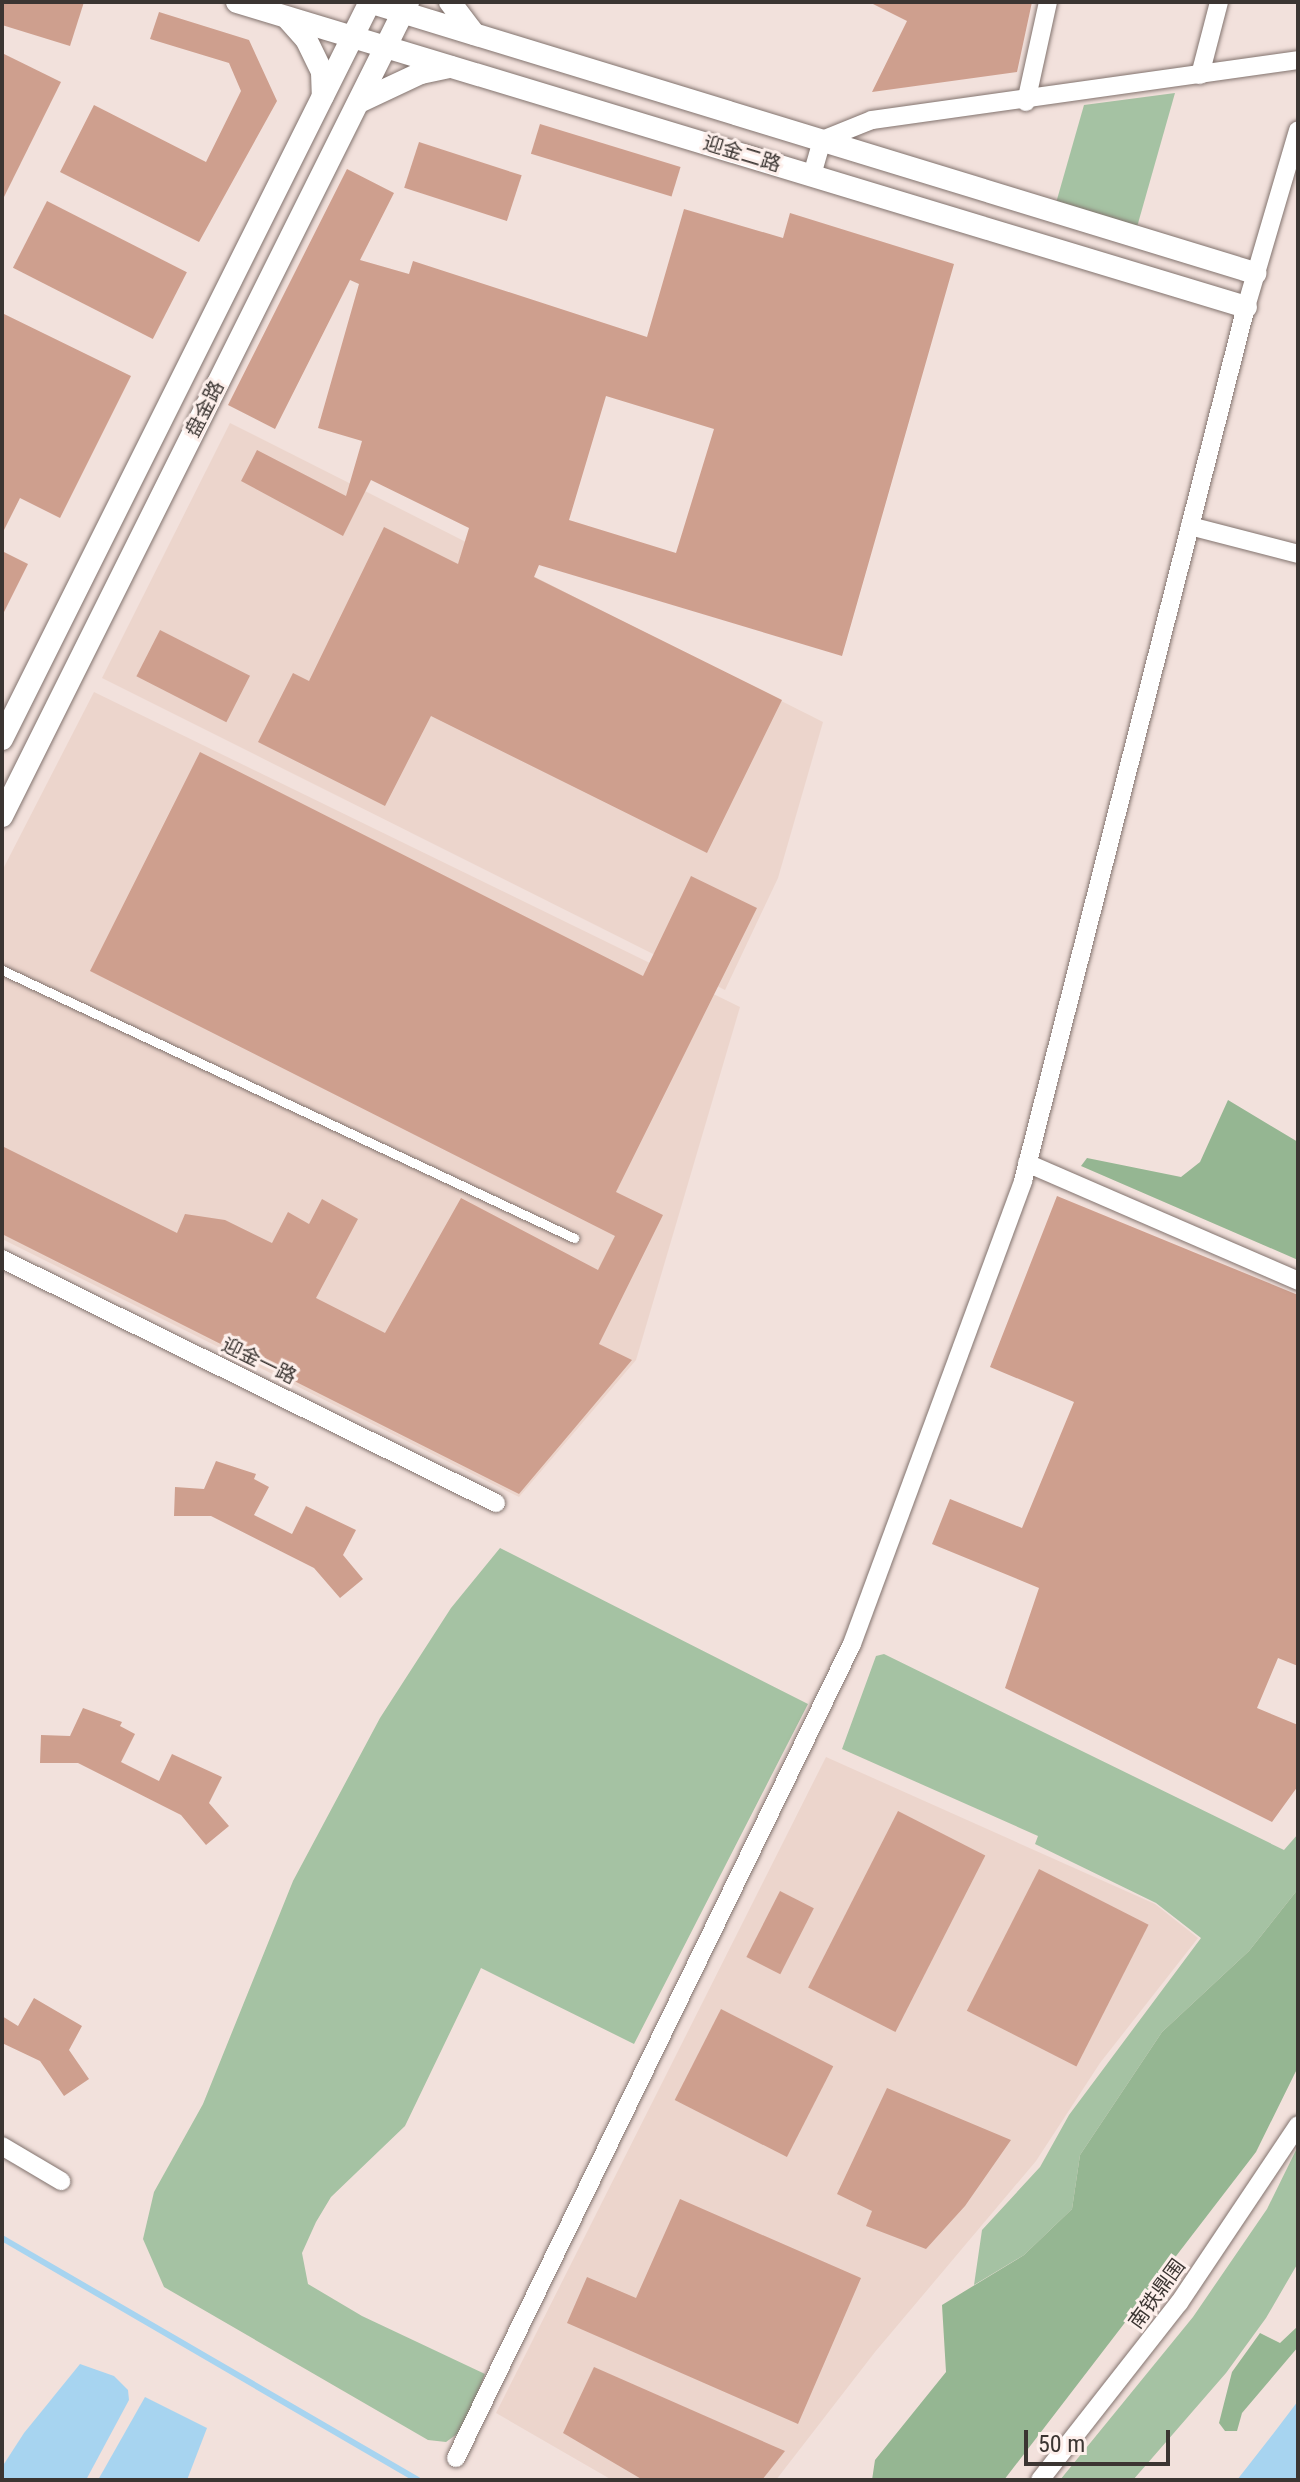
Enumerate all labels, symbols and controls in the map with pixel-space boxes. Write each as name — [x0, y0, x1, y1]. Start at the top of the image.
street label: 迎金二路 — [700, 131, 784, 177]
street label: 盘金路 — [181, 377, 229, 441]
street label: 迎金一路 — [218, 1333, 300, 1389]
street label: 南铁鼎围 — [1124, 2255, 1190, 2333]
scale bar — [1028, 2414, 1174, 2464]
text: 50 m — [1038, 2430, 1085, 2458]

